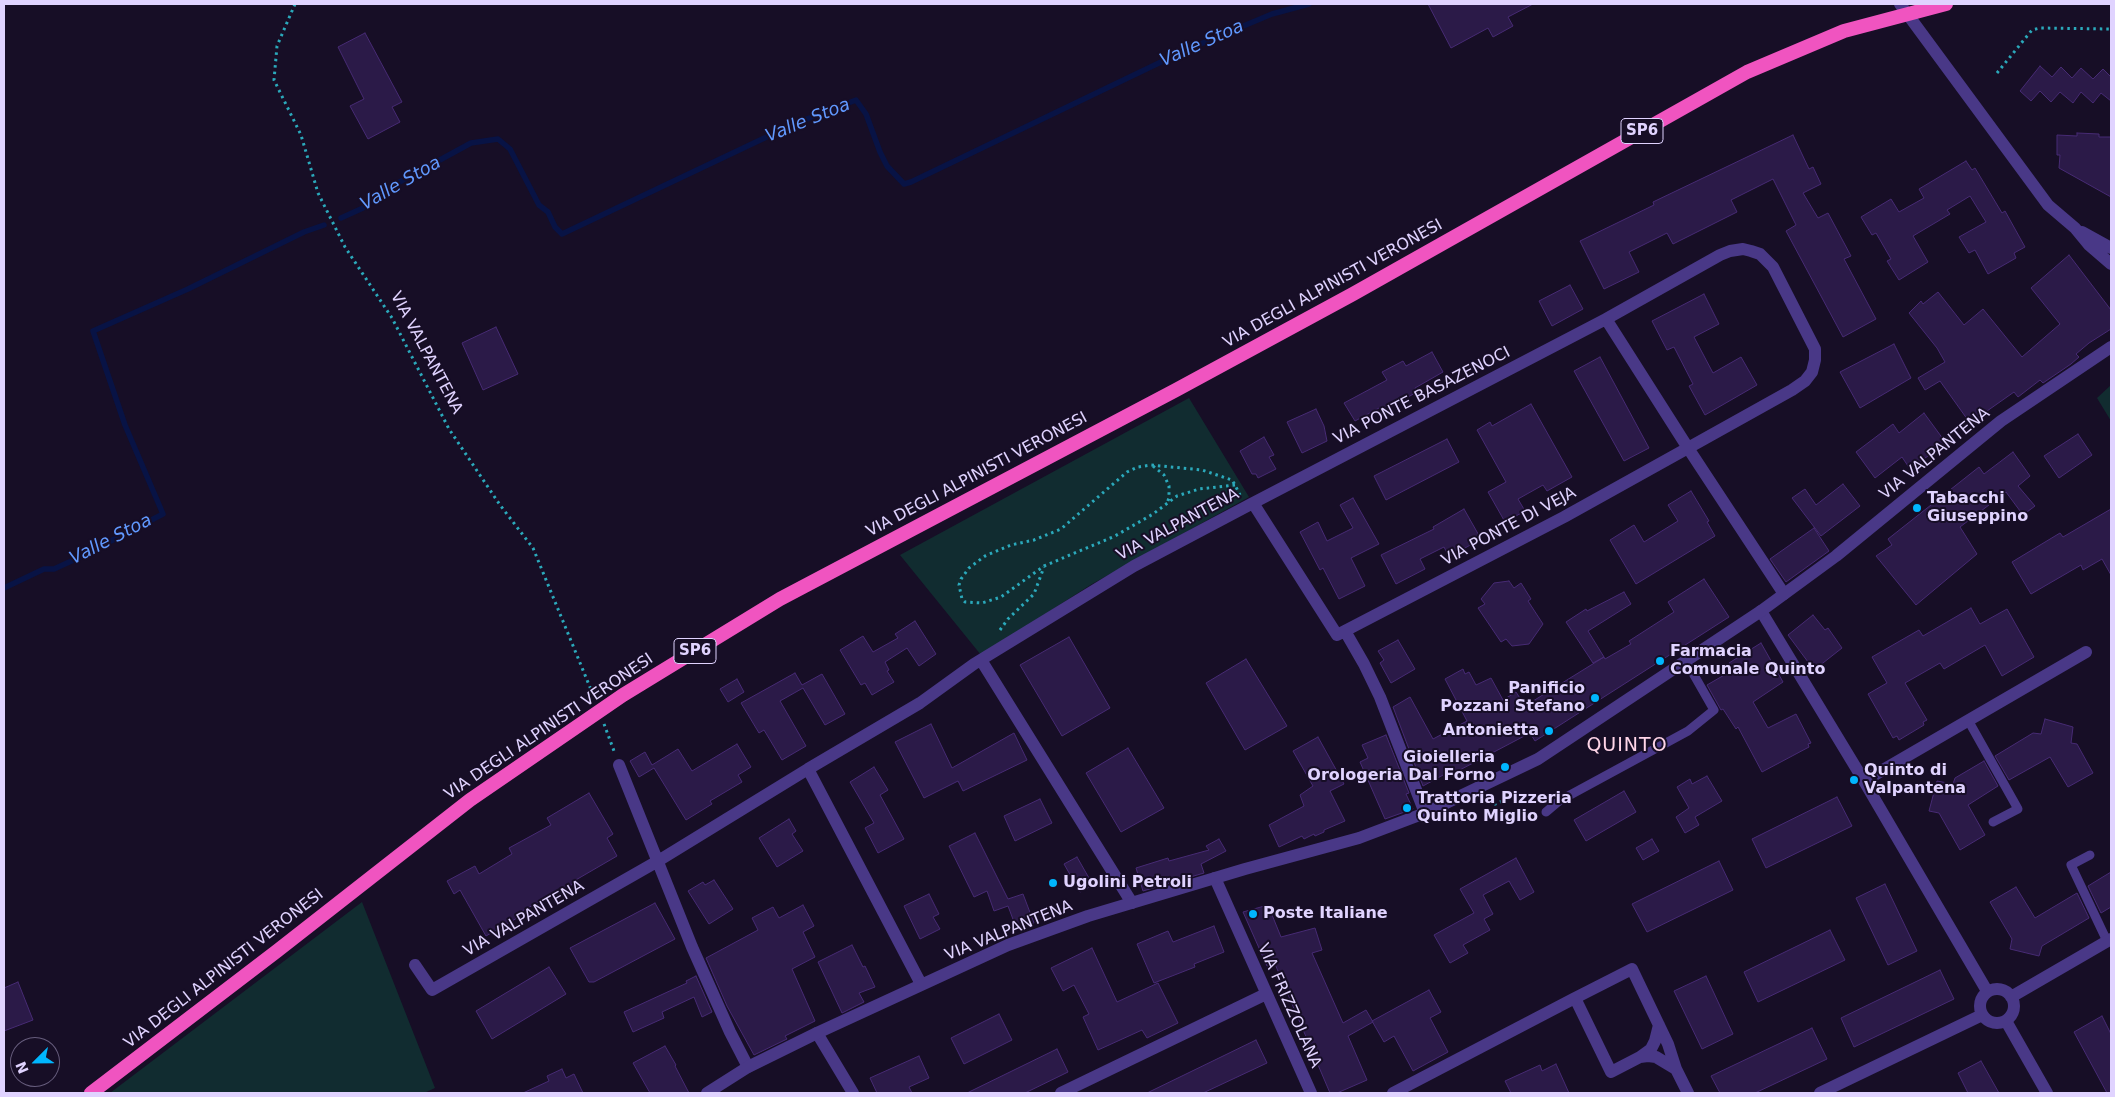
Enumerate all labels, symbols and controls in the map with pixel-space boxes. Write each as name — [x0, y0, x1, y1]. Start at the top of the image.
water label: Valle Stoa — [1157, 16, 1247, 72]
water label: Valle Stoa — [762, 94, 854, 148]
road number: SP6 — [1621, 118, 1663, 144]
water label: Valle Stoa — [357, 152, 445, 216]
street label: VIA DEGLI ALPINISTI VERONESI — [1220, 216, 1446, 352]
street label: VIA VALPANTENA — [386, 289, 466, 417]
street label: VIA PONTE BASAZENOCI — [1330, 343, 1514, 449]
street label: VIA VALPANTENA — [1876, 404, 1994, 504]
street label: VIA DEGLI ALPINISTI VERONESI — [863, 408, 1091, 542]
street label: VIA PONTE DI VEJA — [1439, 483, 1579, 571]
street label: VIA VALPANTENA — [1114, 485, 1242, 565]
place label: Tabacchi Giuseppino — [1927, 489, 2028, 527]
marker: Tabacchi Giuseppino — [1911, 502, 1923, 514]
water label: Valle Stoa — [66, 510, 156, 570]
road number: SP6 — [674, 638, 716, 664]
place label: Farmacia Comunale Quinto — [1670, 642, 1825, 680]
street label: VIA DEGLI ALPINISTI VERONESI — [441, 650, 657, 804]
marker: Farmacia Comunale Quinto — [1654, 655, 1666, 667]
place label: Panificio Pozzani Stefano — [1440, 679, 1585, 717]
marker: Panificio Pozzani Stefano — [1589, 692, 1601, 704]
place label: Antonietta — [1443, 721, 1539, 741]
marker: Antonietta — [1543, 725, 1555, 737]
district label: QUINTO — [1586, 735, 1668, 757]
place label: Gioielleria Orologeria Dal Forno — [1307, 748, 1495, 786]
marker: Gioielleria Orologeria Dal Forno — [1499, 761, 1511, 773]
place label: Quinto di Valpantena — [1864, 761, 1966, 799]
marker: Quinto di Valpantena — [1848, 774, 1860, 786]
place label: Trattoria Pizzeria Quinto Miglio — [1417, 789, 1572, 827]
marker: Trattoria Pizzeria Quinto Miglio — [1401, 802, 1413, 814]
place label: Ugolini Petroli — [1063, 873, 1192, 893]
street label: VIA VALPANTENA — [460, 877, 588, 961]
marker: Ugolini Petroli — [1047, 877, 1059, 889]
street label: VIA DEGLI ALPINISTI VERONESI — [121, 885, 327, 1053]
street label: VIA VALPANTENA — [942, 897, 1076, 965]
place label: Poste Italiane — [1263, 904, 1388, 924]
marker: Poste Italiane — [1247, 908, 1259, 920]
street label: VIA FRIZZOLANA — [1253, 941, 1325, 1071]
north arrow — [10, 1037, 60, 1087]
text: N — [12, 1059, 32, 1076]

